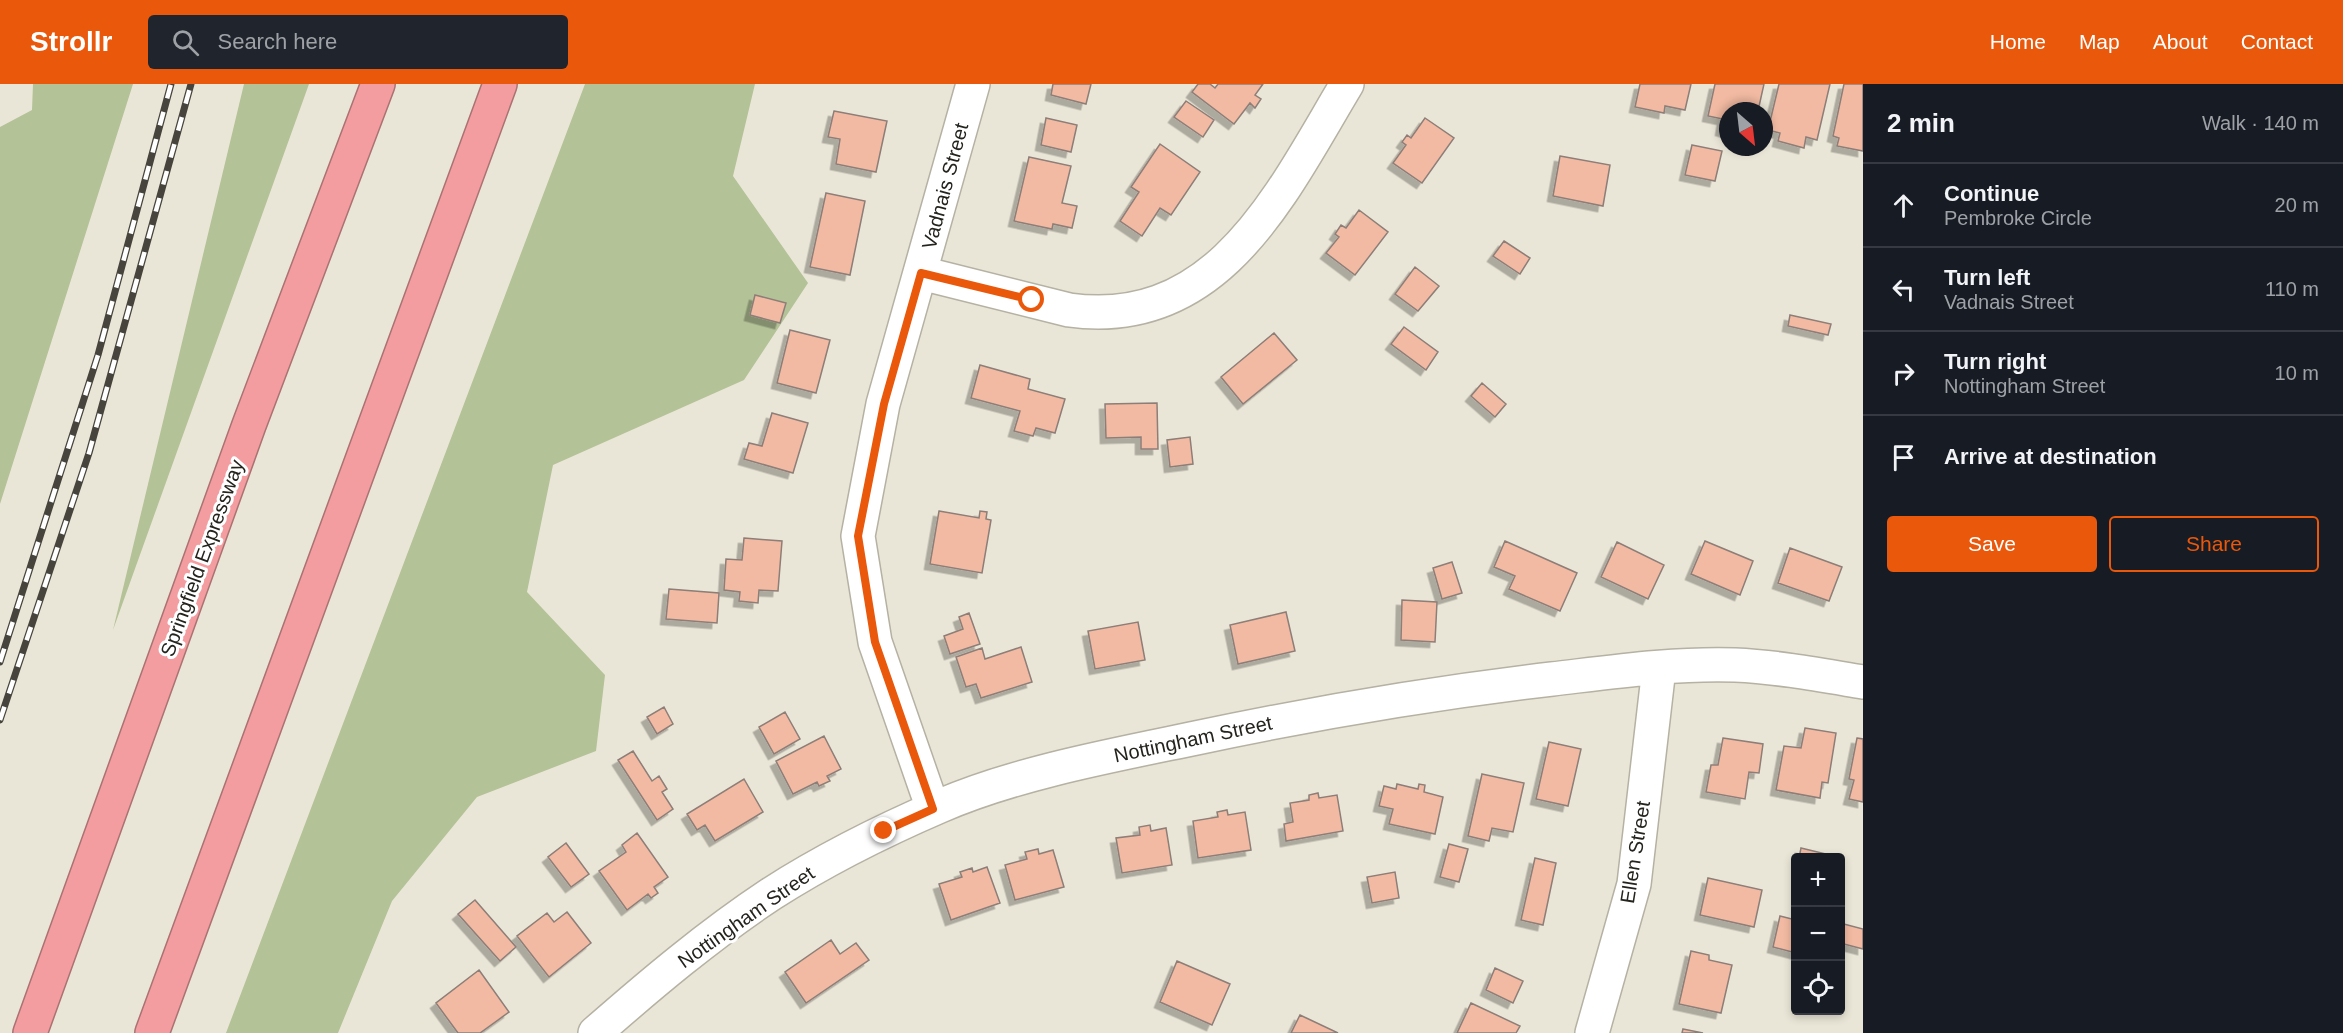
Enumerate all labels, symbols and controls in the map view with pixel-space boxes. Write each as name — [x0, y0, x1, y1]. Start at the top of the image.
search box — [148, 15, 568, 69]
text: Strollr — [30, 26, 112, 57]
icon: search — [169, 26, 202, 59]
text: Search here — [217, 29, 337, 54]
text: Home — [1990, 30, 2046, 53]
text: Map — [2079, 30, 2120, 53]
text: About — [2153, 30, 2208, 53]
text: Contact — [2241, 30, 2313, 53]
north arrow — [1719, 102, 1773, 156]
text: 2 min — [1887, 108, 1955, 138]
text: Walk · 140 m — [2202, 112, 2319, 134]
street label: Vadnais Street — [918, 120, 973, 251]
text: Continue — [1944, 181, 2039, 206]
icon: ahead — [1887, 189, 1920, 222]
text: 20 m — [2275, 194, 2319, 216]
text: Pembroke Circle — [1944, 207, 2092, 229]
text: Turn left — [1944, 265, 2030, 290]
icon: left — [1887, 273, 1920, 306]
text: 110 m — [2265, 278, 2319, 300]
route start — [1018, 286, 1044, 312]
text: Vadnais Street — [1944, 291, 2074, 313]
text: Turn right — [1944, 349, 2046, 374]
icon: right — [1887, 357, 1920, 390]
text: 10 m — [2275, 362, 2319, 384]
text: Nottingham Street — [1944, 375, 2105, 397]
icon: arrive — [1887, 441, 1920, 474]
text: Arrive at destination — [1944, 444, 2157, 469]
street label: Springfield Expressway — [156, 457, 248, 659]
button: Save — [1887, 516, 2097, 572]
button: Share — [2109, 516, 2319, 572]
street label: Nottingham Street — [1112, 711, 1275, 767]
street label: Ellen Street — [1616, 799, 1654, 905]
route end — [870, 817, 896, 843]
map controls — [1791, 853, 1845, 1015]
button: + — [1791, 853, 1845, 907]
street label: Nottingham Street — [674, 862, 819, 972]
button: − — [1791, 907, 1845, 961]
button: locate — [1791, 961, 1845, 1015]

